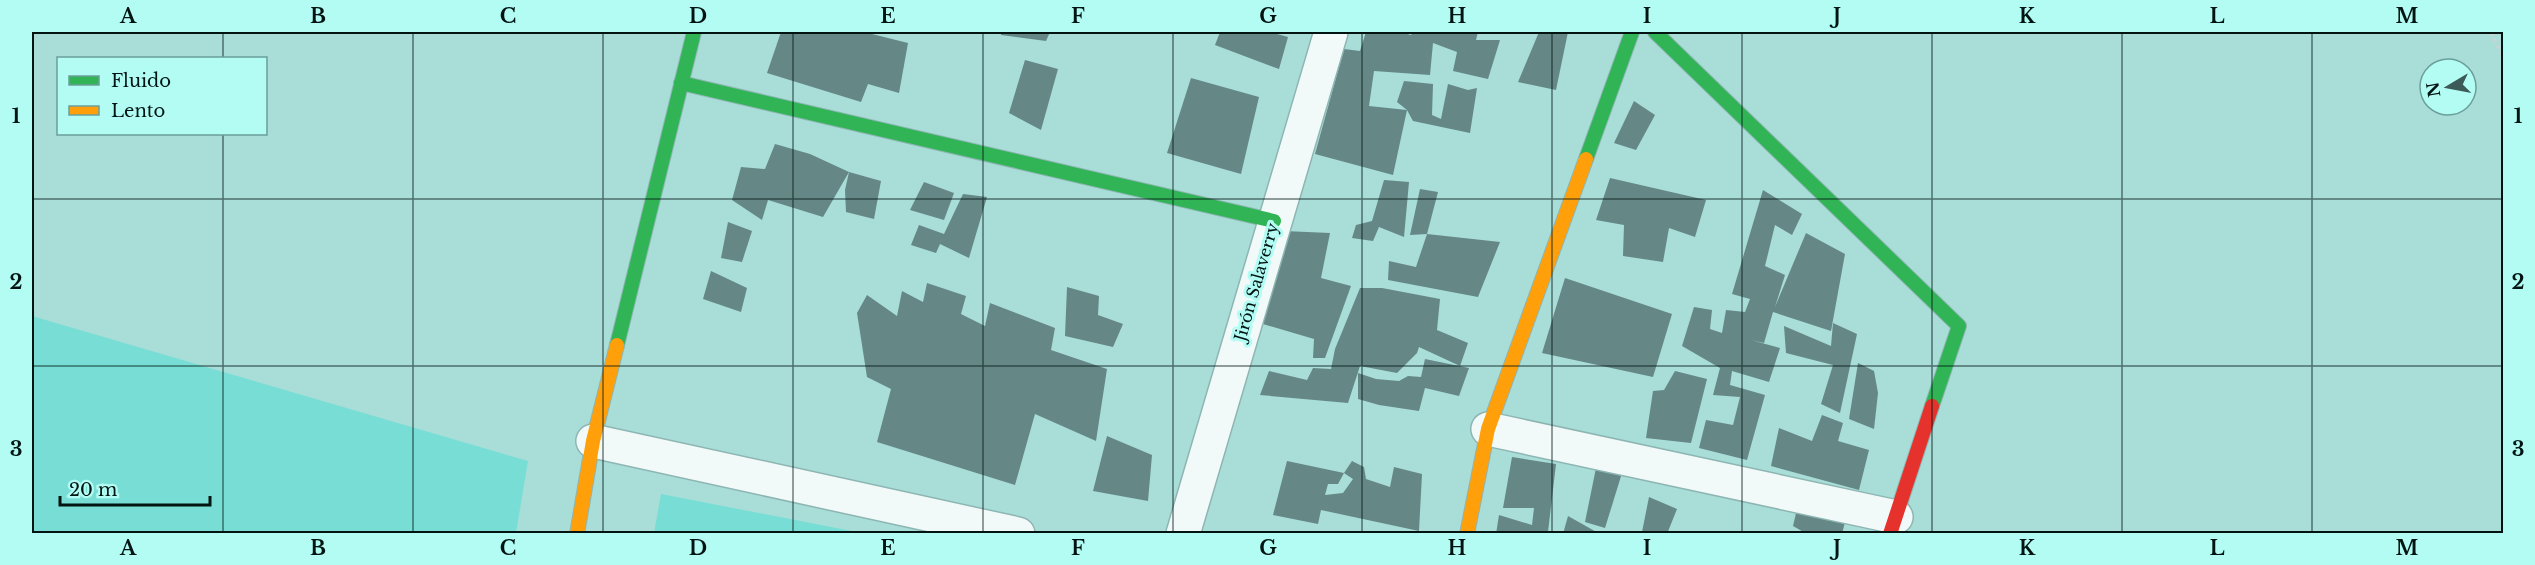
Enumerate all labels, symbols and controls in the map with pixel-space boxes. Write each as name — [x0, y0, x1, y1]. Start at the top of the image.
text: A — [119, 4, 137, 28]
text: B — [310, 4, 326, 28]
text: C — [500, 4, 516, 28]
text: D — [689, 4, 707, 28]
text: E — [880, 4, 896, 28]
text: F — [1071, 4, 1085, 28]
text: G — [1259, 4, 1277, 28]
text: H — [1448, 4, 1467, 28]
text: I — [1643, 4, 1651, 28]
text: J — [1829, 4, 1841, 28]
text: K — [2019, 4, 2036, 28]
text: L — [2209, 4, 2225, 28]
text: M — [2396, 4, 2419, 28]
legend — [57, 57, 267, 135]
north arrow — [2418, 57, 2478, 117]
text: Fluido — [111, 70, 171, 92]
text: N — [2422, 80, 2444, 99]
text: Lento — [111, 100, 165, 122]
text: 1 — [12, 104, 21, 128]
text: 1 — [2514, 104, 2523, 128]
street label: Jirón Salaverry — [1229, 220, 1283, 345]
text: 2 — [9, 270, 23, 294]
text: 2 — [2511, 270, 2525, 294]
text: 3 — [10, 437, 22, 461]
text: 3 — [2512, 437, 2524, 461]
scale bar — [60, 469, 210, 507]
text: 20 m — [69, 479, 117, 501]
text: A — [119, 536, 137, 560]
text: B — [310, 536, 326, 560]
text: C — [500, 536, 516, 560]
text: D — [689, 536, 707, 560]
text: E — [880, 536, 896, 560]
text: F — [1071, 536, 1085, 560]
text: G — [1259, 536, 1277, 560]
text: H — [1448, 536, 1467, 560]
text: I — [1643, 536, 1651, 560]
text: J — [1829, 536, 1841, 560]
text: K — [2019, 536, 2036, 560]
text: L — [2209, 536, 2225, 560]
text: M — [2396, 536, 2419, 560]

